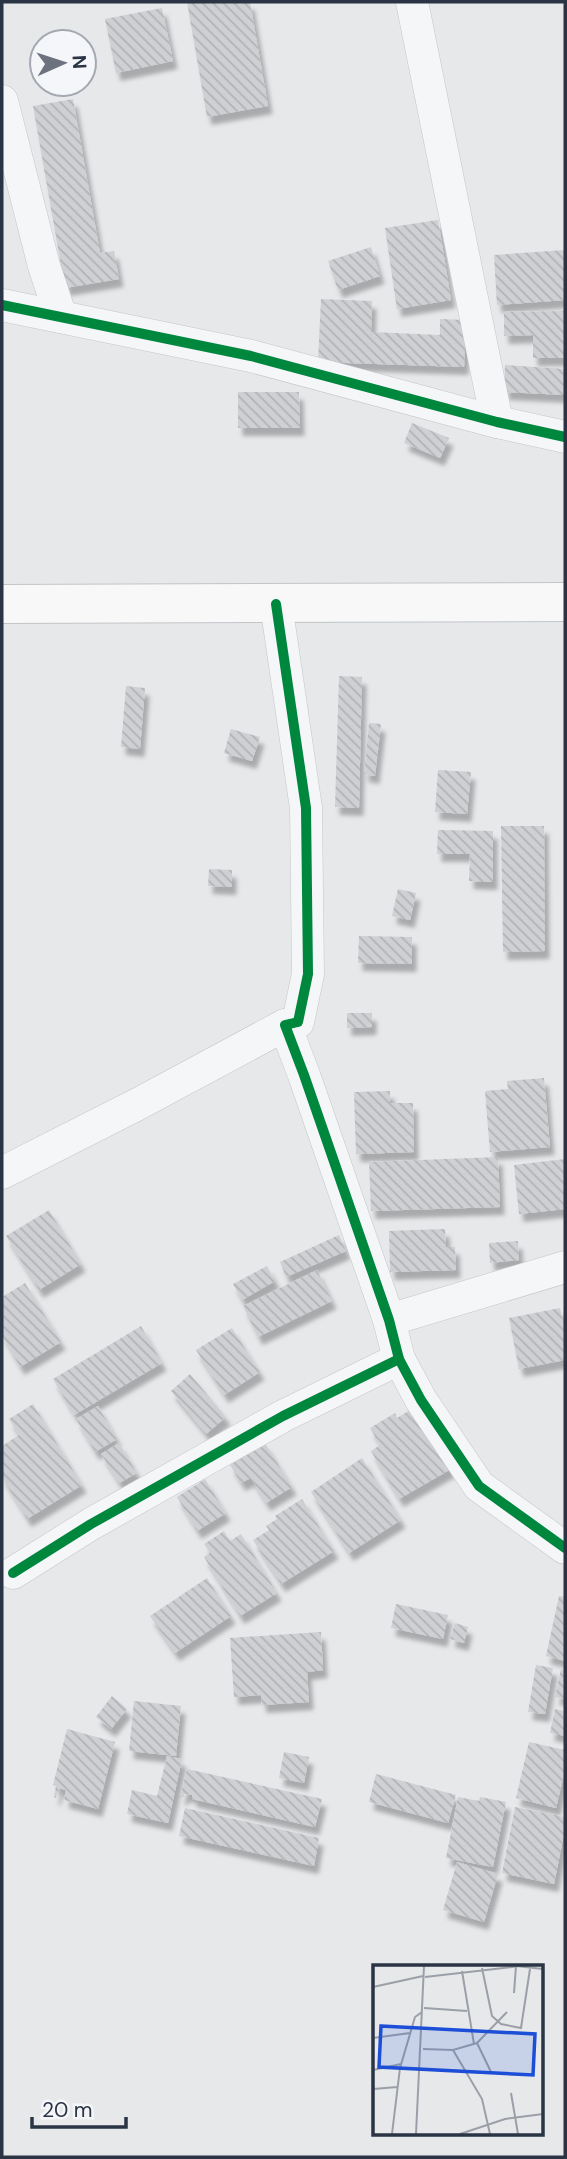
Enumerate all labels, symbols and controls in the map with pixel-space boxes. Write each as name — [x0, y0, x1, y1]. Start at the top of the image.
north arrow — [28, 28, 98, 98]
text: N — [67, 55, 92, 70]
inset map — [373, 1965, 542, 2134]
scale bar — [32, 2086, 126, 2130]
text: 20 m — [42, 2096, 93, 2124]

